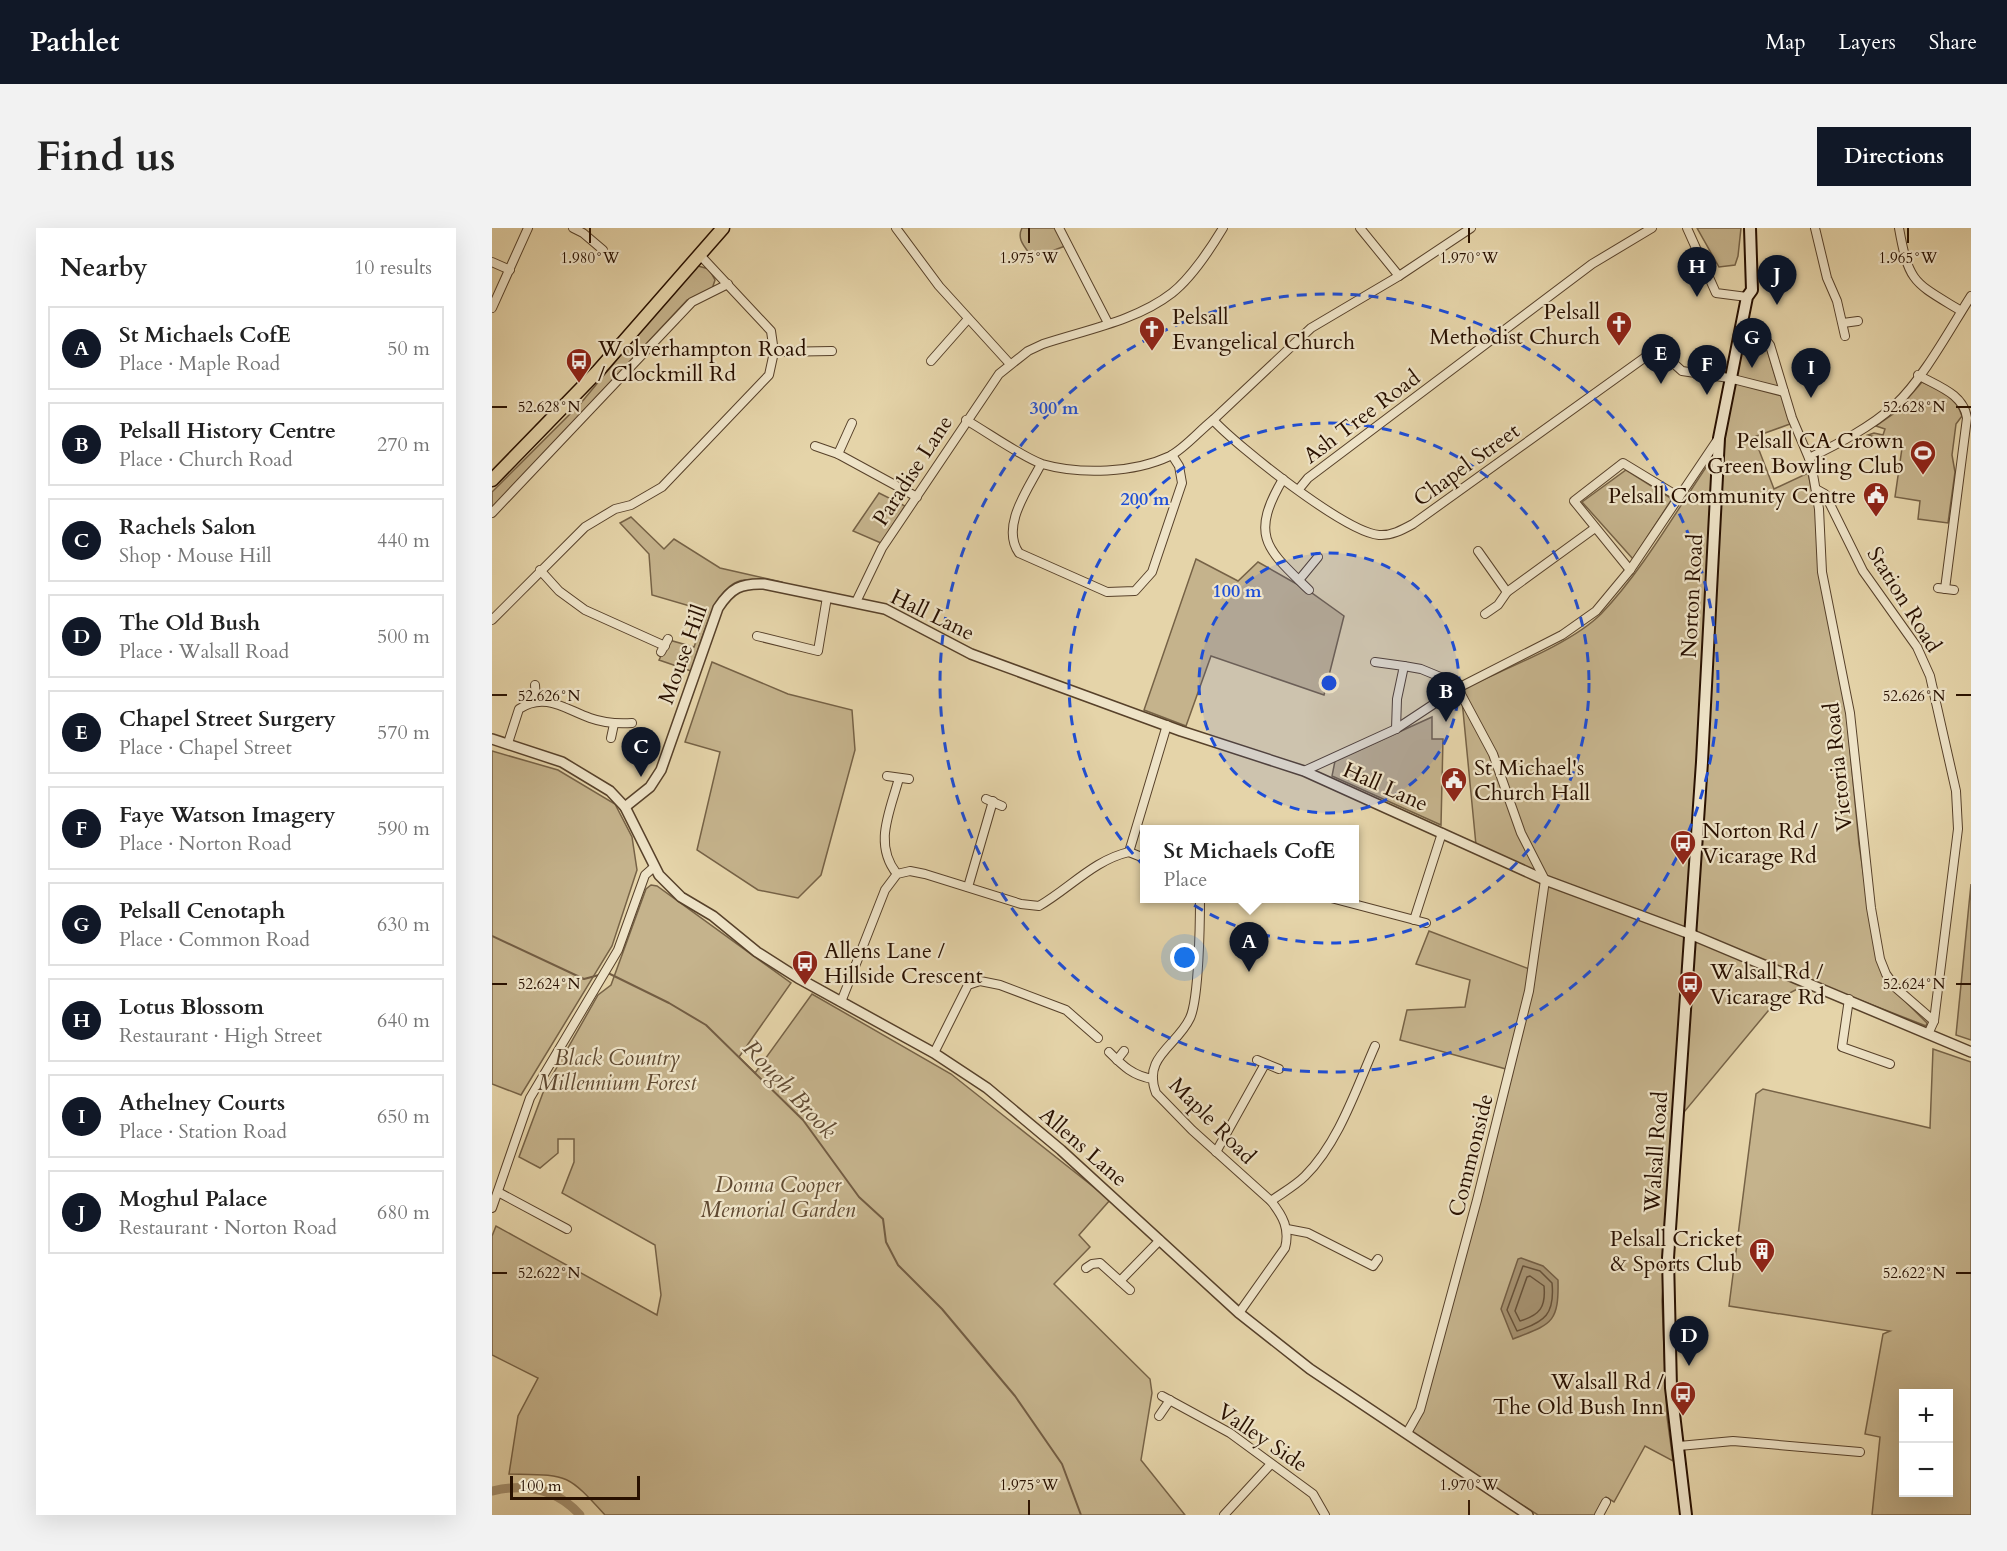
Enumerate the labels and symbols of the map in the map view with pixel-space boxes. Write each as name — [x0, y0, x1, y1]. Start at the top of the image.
text: 1.980°W — [561, 248, 620, 268]
text: 1.975°W — [1000, 248, 1059, 268]
text: 1.970°W — [1440, 248, 1499, 268]
pin: H — [1678, 248, 1716, 297]
text: 1.965°W — [1879, 248, 1938, 268]
pin: J — [1758, 256, 1796, 305]
place label: Pelsall Methodist Church — [1429, 297, 1600, 352]
place label: Pelsall Evangelical Church — [1172, 302, 1355, 357]
church icon: Pelsall Methodist Church — [1604, 309, 1634, 347]
church icon: Pelsall Evangelical Church — [1137, 314, 1167, 352]
pin: G — [1732, 318, 1772, 368]
place label: Wolverhampton Road / Clockmill Rd — [597, 334, 807, 389]
pin: E — [1642, 334, 1680, 384]
bus stop icon: Wolverhampton Road / Clockmill Rd — [564, 346, 594, 384]
pin: F — [1688, 346, 1726, 395]
pin: I — [1792, 348, 1830, 398]
street label: Ash Tree Road — [1297, 363, 1427, 471]
text: 300 m — [1029, 396, 1079, 421]
text: 52.628°N — [518, 397, 581, 417]
text: 52.628°N — [1883, 397, 1946, 417]
street label: Paradise Lane — [866, 409, 960, 532]
street label: Chapel Street — [1407, 416, 1526, 514]
place label: Pelsall CA Crown Green Bowling Club — [1707, 426, 1904, 481]
sports icon: Pelsall CA Crown Green Bowling Club — [1908, 438, 1938, 476]
public building icon: Pelsall Community Centre — [1861, 480, 1891, 518]
place label: Pelsall Community Centre — [1608, 481, 1856, 511]
text: 200 m — [1120, 487, 1170, 512]
street label: Norton Road — [1674, 533, 1710, 659]
street label: Station Road — [1860, 541, 1949, 658]
text: 100 m — [1212, 579, 1262, 604]
street label: Hall Lane — [885, 582, 980, 648]
street label: Mouse Hill — [651, 600, 715, 708]
pin: B — [1426, 672, 1466, 722]
centre of rings — [1319, 673, 1339, 693]
text: 52.626°N — [518, 686, 581, 706]
text: 52.626°N — [1883, 686, 1946, 706]
street label: Victoria Road — [1816, 701, 1860, 833]
pin: C — [622, 728, 660, 777]
place label: St Michael's Church Hall — [1474, 753, 1591, 808]
street label: Hall Lane — [1338, 755, 1433, 819]
public building icon: St Michael's Church Hall — [1439, 765, 1469, 803]
place label: Norton Rd / Vicarage Rd — [1702, 816, 1819, 871]
bus stop icon: Norton Rd / Vicarage Rd — [1668, 828, 1698, 866]
pin: A — [1230, 922, 1269, 972]
place label: Allens Lane / Hillside Crescent — [824, 936, 983, 991]
your location — [1170, 943, 1199, 972]
bus stop icon: Allens Lane / Hillside Crescent — [790, 948, 820, 986]
place label: Walsall Rd / Vicarage Rd — [1709, 957, 1825, 1012]
bus stop icon: Walsall Rd / Vicarage Rd — [1675, 969, 1705, 1007]
text: 52.624°N — [518, 974, 581, 994]
text: 52.624°N — [1883, 974, 1946, 994]
water label: Rough Brook — [735, 1033, 844, 1146]
park label: Black Country Millennium Forest — [537, 1043, 697, 1098]
street label: Maple Road — [1162, 1071, 1263, 1171]
street label: Walsall Road — [1637, 1090, 1675, 1215]
street label: Commonside — [1441, 1091, 1501, 1220]
street label: Allens Lane — [1033, 1100, 1134, 1193]
park label: Donna Cooper Memorial Garden — [700, 1170, 856, 1225]
place label: Pelsall Cricket & Sports Club — [1610, 1224, 1742, 1279]
building icon: Pelsall Cricket & Sports Club — [1747, 1236, 1777, 1274]
text: 52.622°N — [518, 1263, 581, 1283]
text: 52.622°N — [1883, 1263, 1946, 1283]
pin: D — [1670, 1316, 1708, 1366]
place label: Walsall Rd / The Old Bush Inn — [1493, 1367, 1665, 1422]
bus stop icon: Walsall Rd / The Old Bush Inn — [1668, 1379, 1698, 1417]
street label: Valley Side — [1211, 1397, 1314, 1479]
scale bar — [510, 1473, 640, 1500]
text: 1.975°W — [1000, 1475, 1059, 1495]
text: 1.970°W — [1440, 1475, 1499, 1495]

